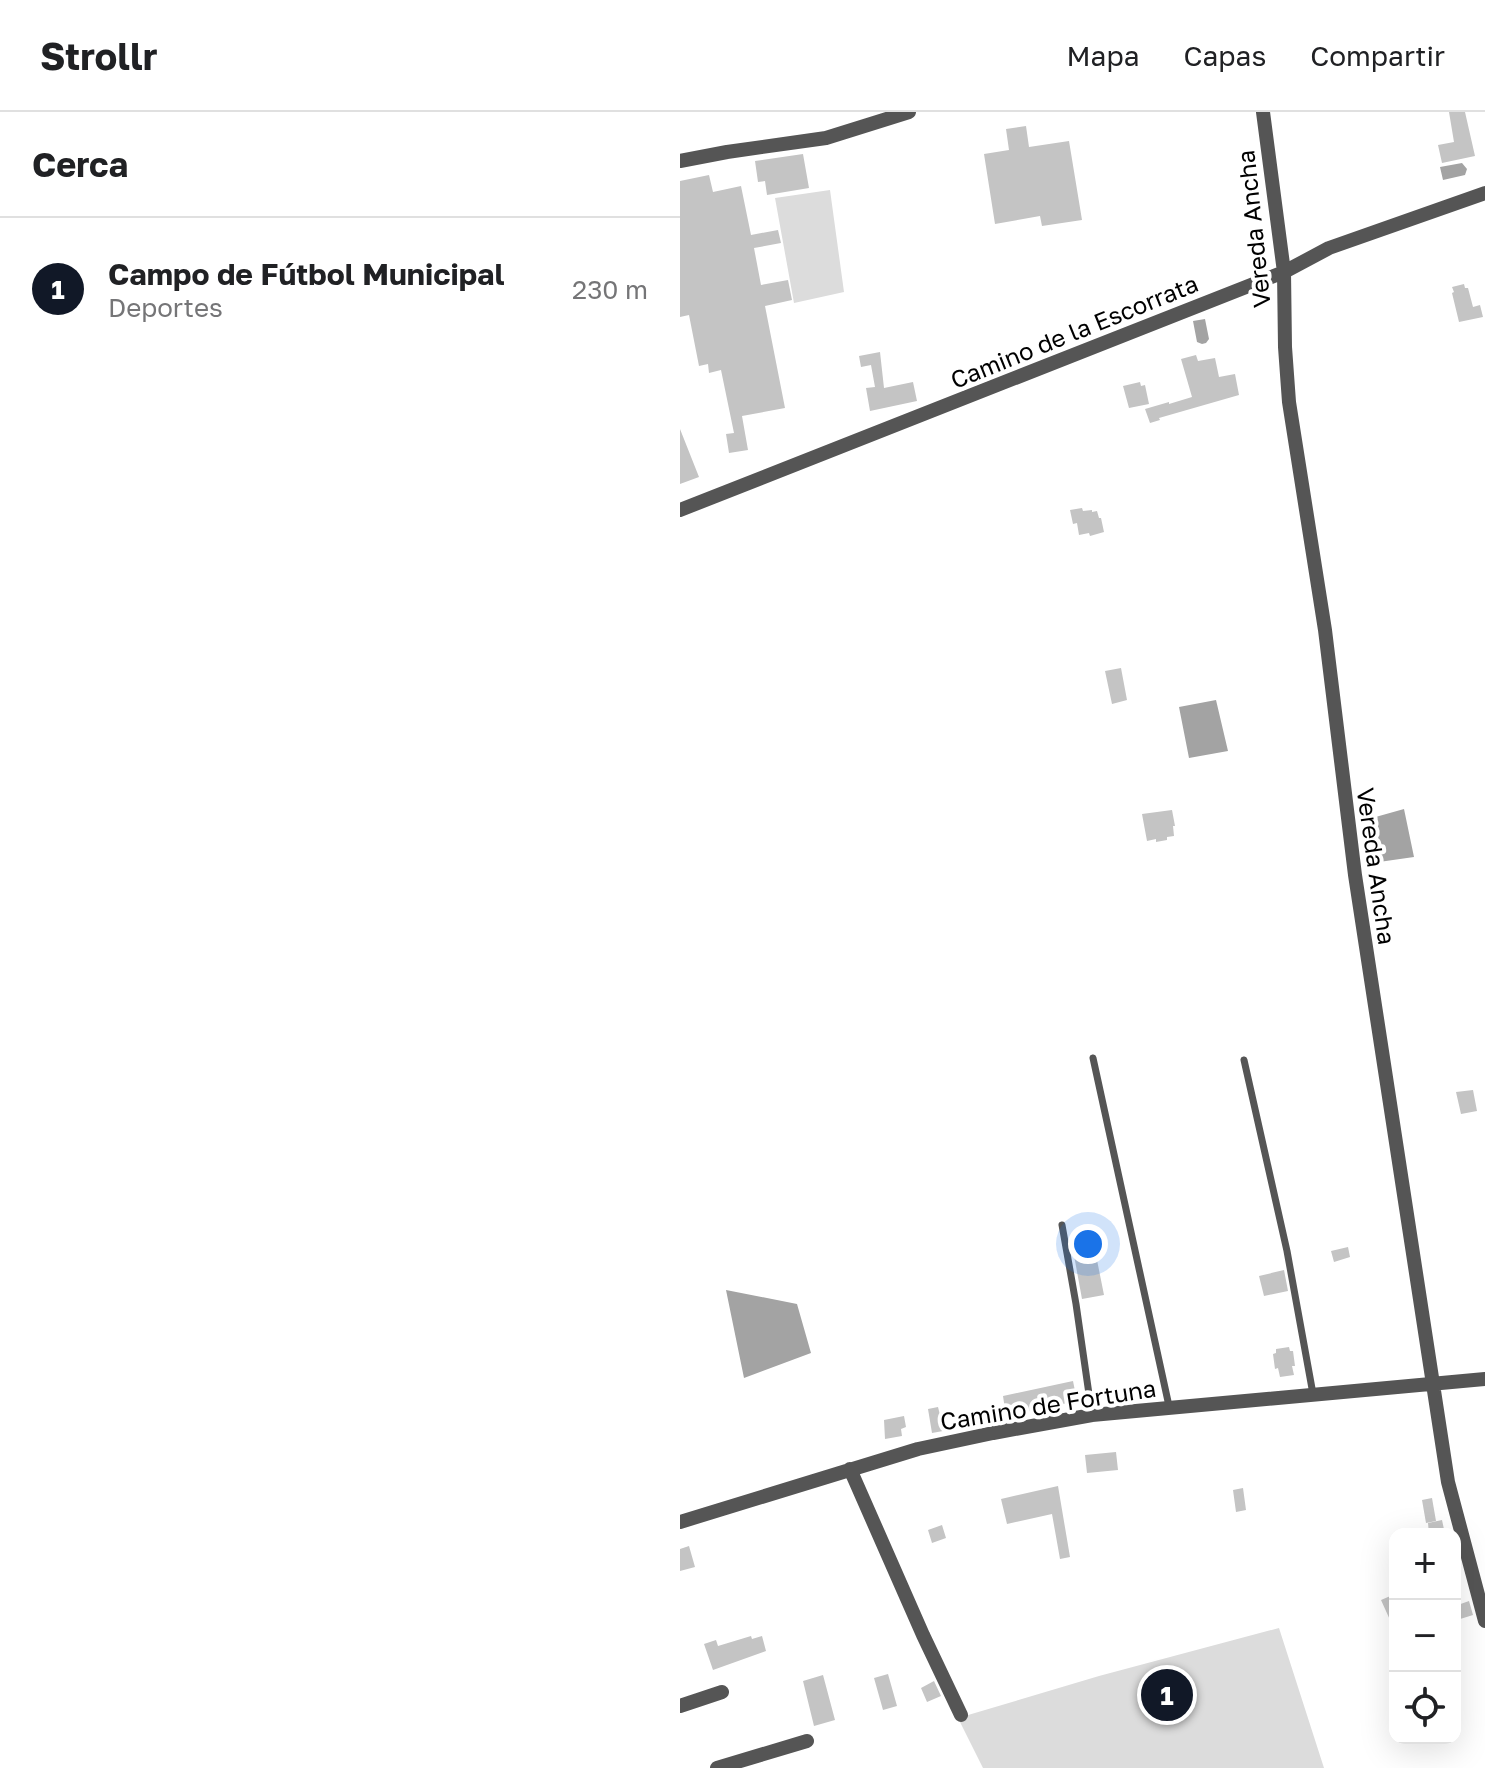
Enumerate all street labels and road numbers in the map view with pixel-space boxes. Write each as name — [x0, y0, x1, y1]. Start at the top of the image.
street label: Vereda Ancha — [1230, 149, 1276, 309]
street label: Camino de la Escorrata — [946, 268, 1202, 394]
street label: Vereda Ancha — [1352, 786, 1402, 946]
street label: Camino de Fortuna — [938, 1373, 1158, 1435]

